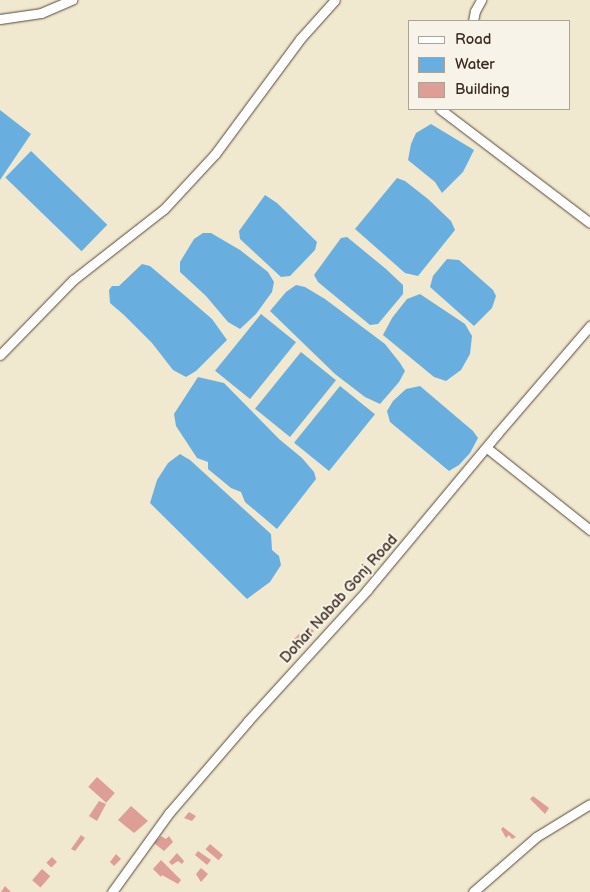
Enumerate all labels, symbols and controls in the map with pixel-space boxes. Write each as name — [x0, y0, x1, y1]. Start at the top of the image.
legend — [408, 20, 570, 110]
text: Road — [455, 30, 491, 49]
text: Water — [455, 55, 495, 74]
text: Building — [455, 80, 510, 99]
street label: Dohar Nabab Gonj Road — [277, 531, 401, 667]

